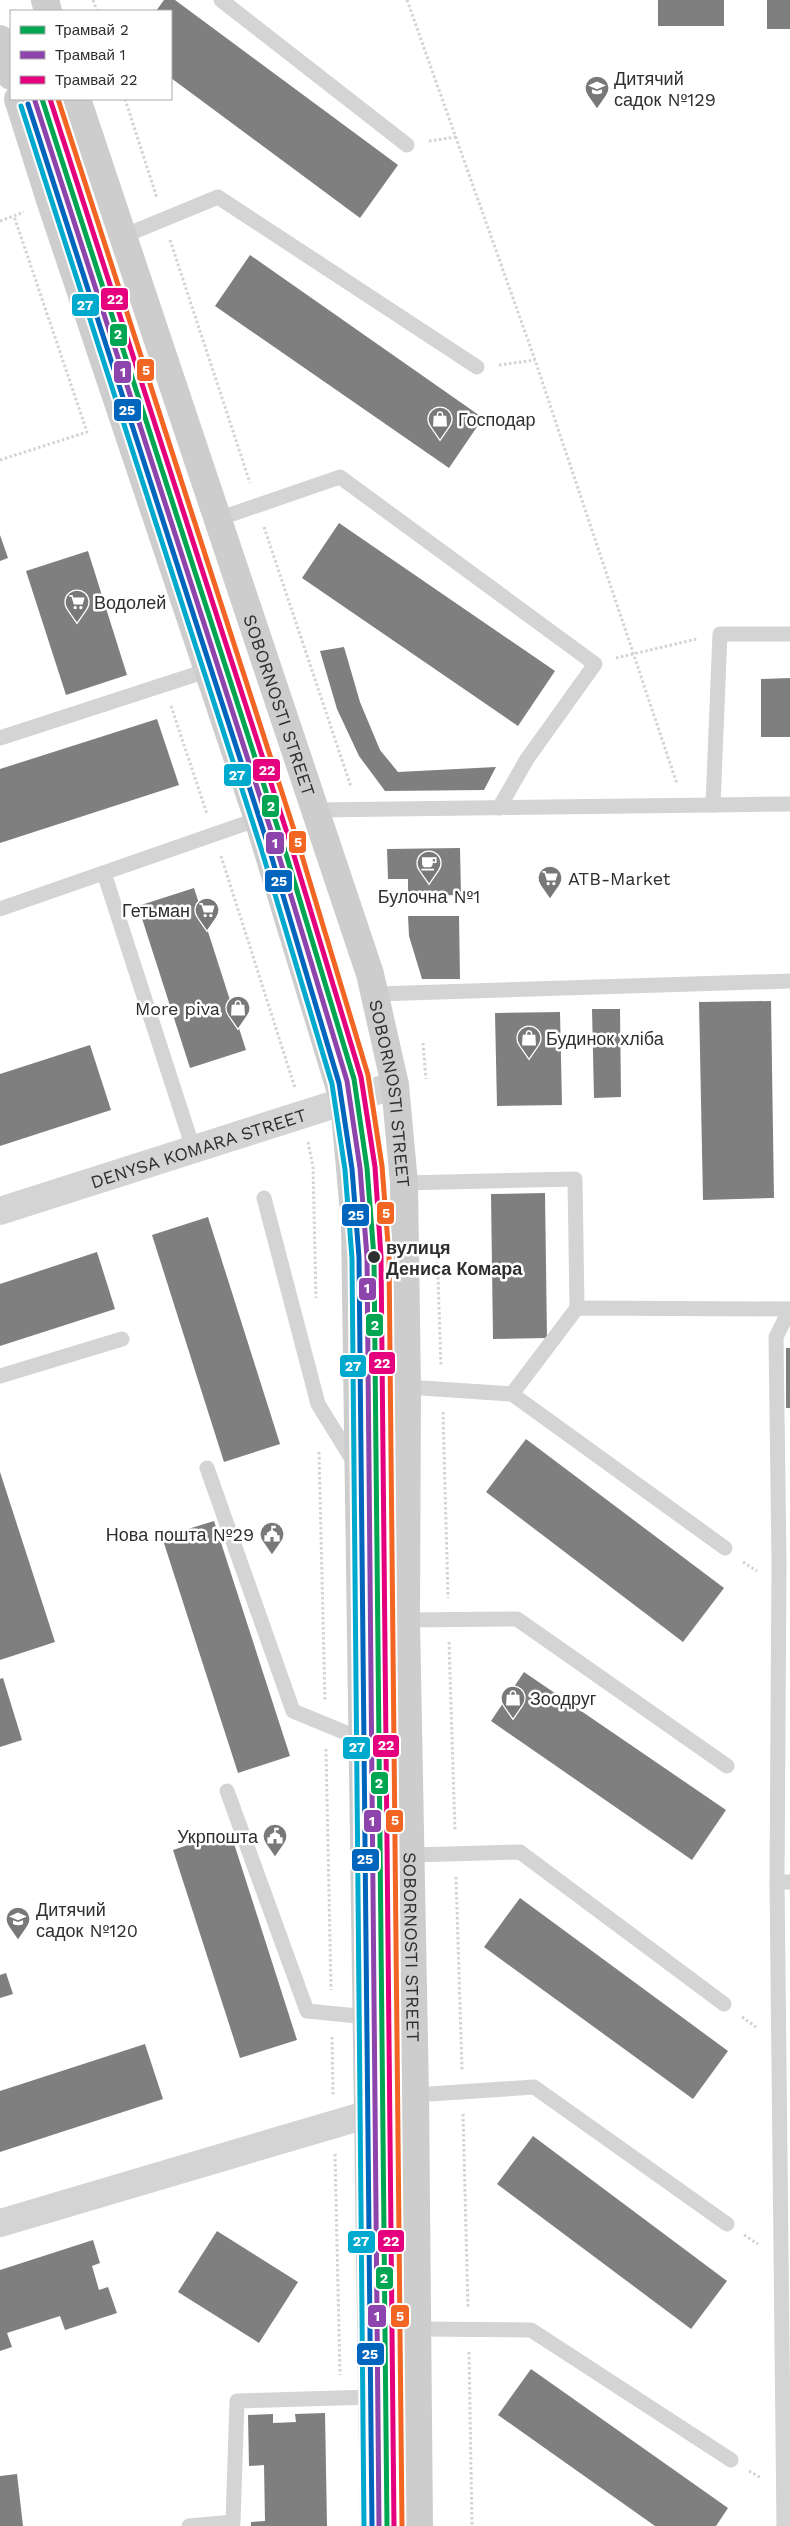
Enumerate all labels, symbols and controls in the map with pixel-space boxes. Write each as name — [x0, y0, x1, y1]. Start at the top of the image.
legend — [10, 10, 172, 100]
text: Трамвай 2 — [55, 21, 129, 39]
text: Трамвай 1 — [55, 46, 126, 64]
place label: Дитячий садок №129 — [614, 68, 716, 110]
text: Трамвай 22 — [55, 71, 137, 89]
school or university icon: Дитячий садок №129 — [584, 75, 610, 109]
line badge: 22 — [100, 287, 129, 311]
text: 22 — [107, 291, 123, 307]
line badge: 27 — [71, 293, 100, 317]
text: 27 — [77, 297, 94, 313]
line badge: 2 — [109, 323, 128, 347]
text: 2 — [114, 326, 122, 342]
line badge: 5 — [136, 358, 155, 382]
line badge: 1 — [113, 360, 132, 384]
text: 5 — [142, 362, 150, 378]
text: 1 — [120, 364, 126, 380]
line badge: 25 — [113, 398, 142, 422]
text: 25 — [119, 402, 135, 418]
shop icon: Господар — [427, 406, 453, 440]
place label: Господар — [458, 409, 535, 430]
supermarket icon: Водолей — [64, 589, 90, 623]
place label: Водолей — [94, 592, 166, 613]
street label: SOBORNOSTI STREET — [240, 612, 320, 798]
line badge: 22 — [252, 758, 281, 782]
text: 22 — [259, 762, 275, 778]
line badge: 27 — [223, 763, 252, 787]
text: 27 — [229, 767, 246, 783]
line badge: 2 — [261, 794, 280, 818]
text: 2 — [267, 798, 275, 814]
line badge: 5 — [288, 830, 307, 854]
line badge: 1 — [265, 831, 285, 855]
text: 5 — [294, 834, 302, 850]
text: 1 — [272, 835, 278, 851]
cafe icon: Булочна №1 — [416, 850, 442, 884]
supermarket icon: ATB-Market — [537, 865, 563, 899]
place label: ATB-Market — [568, 868, 671, 889]
line badge: 25 — [264, 869, 293, 893]
text: 25 — [271, 873, 287, 889]
place label: Булочна №1 — [378, 886, 480, 907]
supermarket icon: Гетьман — [194, 897, 220, 931]
place label: Гетьман — [122, 900, 190, 921]
shop icon: More piva — [225, 995, 251, 1029]
street label: SOBORNOSTI STREET — [366, 997, 415, 1188]
place label: More piva — [135, 998, 220, 1019]
shop icon: Будинок хліба — [516, 1025, 542, 1059]
place label: Будинок хліба — [546, 1028, 665, 1049]
street label: DENYSA KOMARA STREET — [88, 1104, 309, 1192]
line badge: 5 — [376, 1201, 395, 1225]
line badge: 25 — [341, 1203, 370, 1227]
text: 5 — [382, 1205, 390, 1221]
text: 25 — [348, 1207, 364, 1223]
place label: вулиця Дениса Комара — [386, 1237, 523, 1279]
marker: вулиця Дениса Комара — [366, 1249, 382, 1265]
line badge: 1 — [358, 1277, 377, 1301]
text: 1 — [364, 1280, 370, 1296]
line badge: 2 — [365, 1313, 384, 1337]
text: 2 — [371, 1317, 379, 1333]
line badge: 22 — [368, 1351, 396, 1375]
line badge: 27 — [339, 1354, 367, 1378]
text: 22 — [374, 1355, 390, 1371]
text: 27 — [345, 1358, 362, 1374]
public building icon: Нова пошта №29 — [259, 1521, 285, 1555]
place label: Нова пошта №29 — [106, 1524, 254, 1545]
shop icon: Зоодруг — [500, 1685, 526, 1719]
place label: Зоодруг — [530, 1688, 597, 1709]
line badge: 22 — [372, 1734, 400, 1758]
line badge: 27 — [342, 1736, 371, 1760]
text: 22 — [378, 1737, 394, 1753]
text: 27 — [349, 1739, 366, 1755]
line badge: 2 — [370, 1771, 389, 1795]
text: 2 — [375, 1775, 383, 1791]
line badge: 1 — [363, 1809, 382, 1833]
line badge: 5 — [385, 1809, 404, 1833]
text: 5 — [391, 1812, 399, 1828]
text: 1 — [369, 1813, 375, 1829]
public building icon: Укрпошта — [262, 1823, 288, 1857]
place label: Укрпошта — [177, 1826, 259, 1847]
line badge: 25 — [351, 1848, 380, 1872]
text: 25 — [357, 1851, 373, 1867]
street label: SOBORNOSTI STREET — [400, 1852, 424, 2042]
place label: Дитячий садок №120 — [36, 1899, 138, 1941]
school or university icon: Дитячий садок №120 — [5, 1906, 31, 1940]
line badge: 22 — [377, 2229, 405, 2253]
line badge: 27 — [347, 2230, 376, 2254]
text: 27 — [353, 2233, 370, 2249]
text: 22 — [383, 2233, 399, 2249]
line badge: 2 — [375, 2266, 394, 2290]
text: 2 — [380, 2270, 388, 2286]
line badge: 1 — [367, 2304, 387, 2328]
line badge: 5 — [390, 2304, 410, 2328]
text: 1 — [374, 2308, 380, 2324]
text: 5 — [396, 2308, 404, 2324]
line badge: 25 — [356, 2342, 385, 2366]
text: 25 — [362, 2346, 378, 2362]

